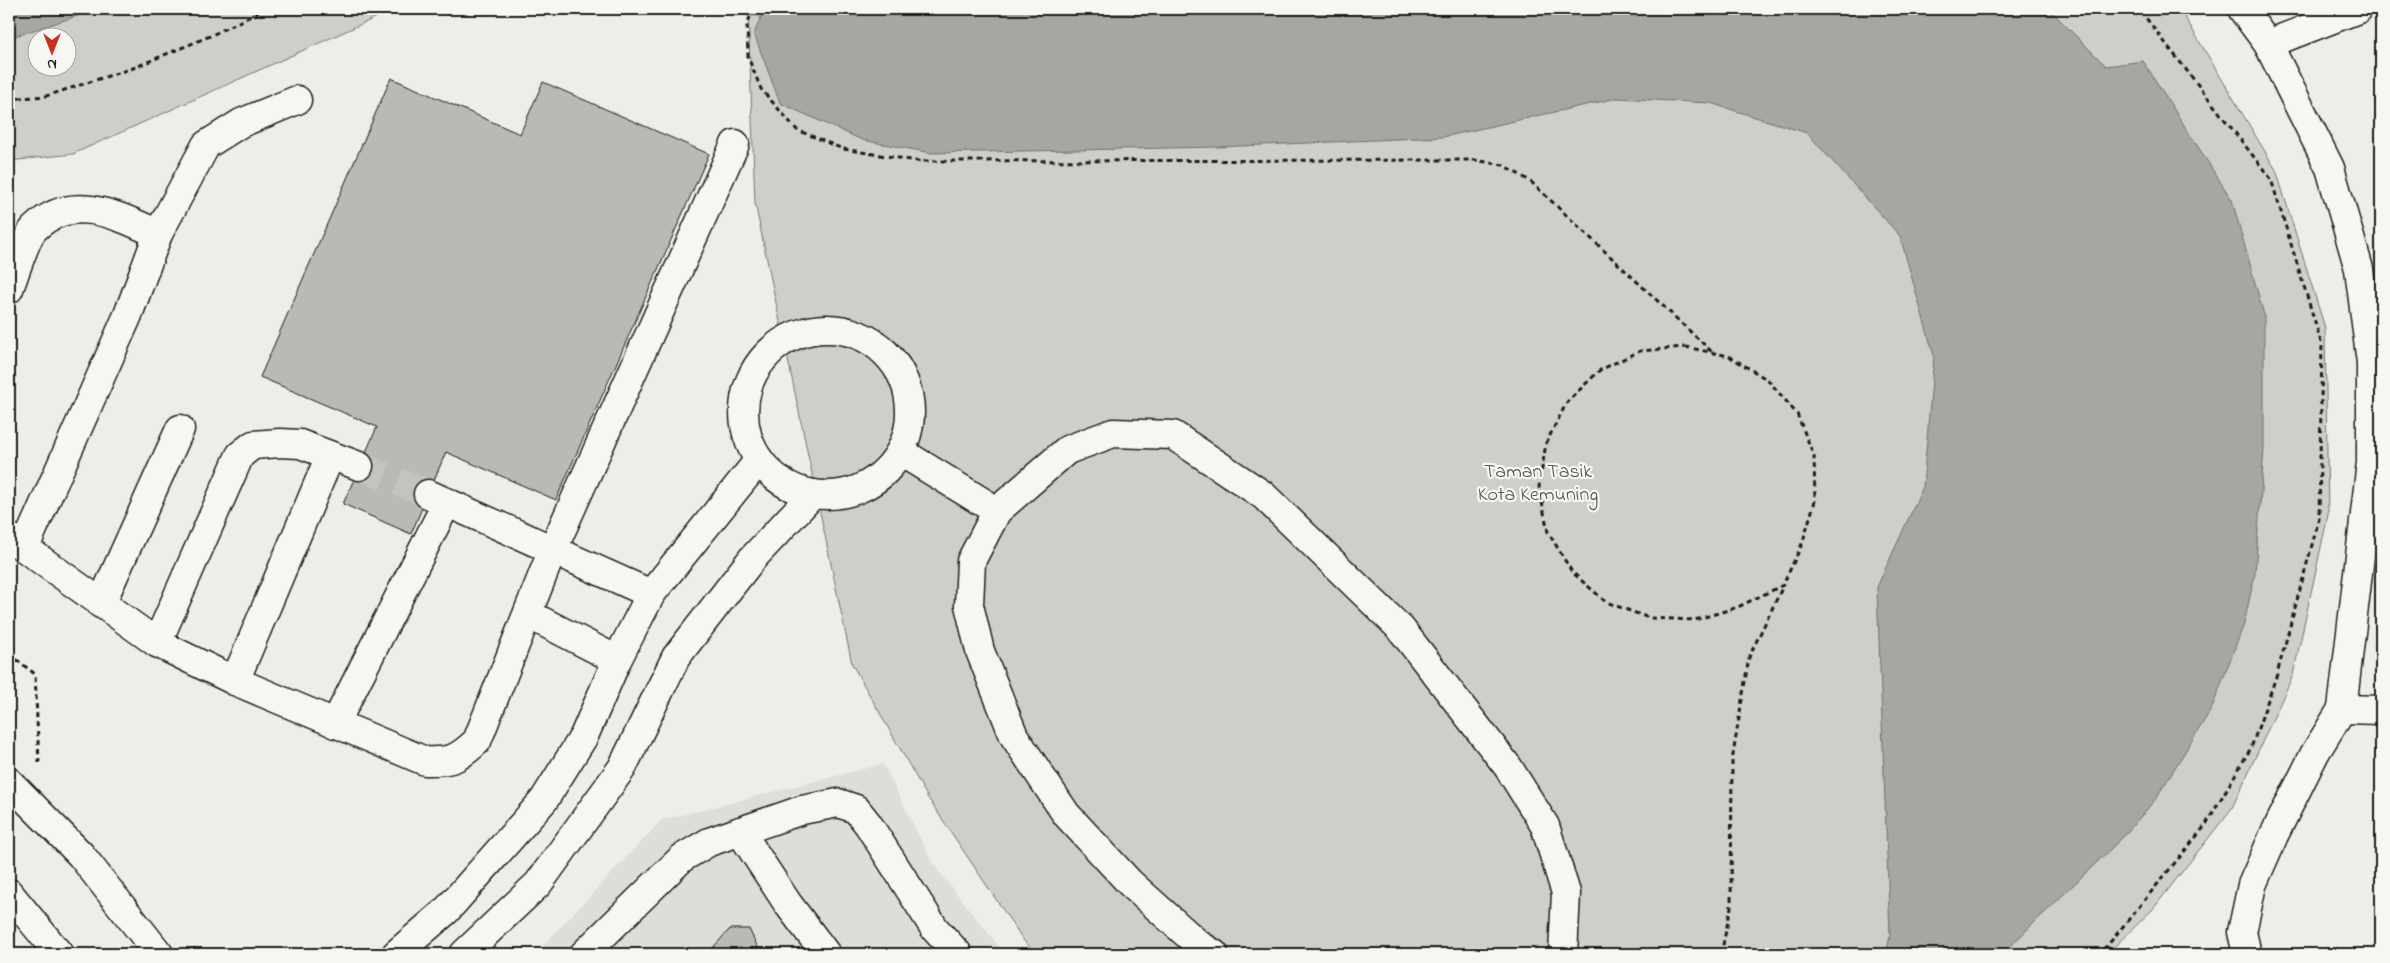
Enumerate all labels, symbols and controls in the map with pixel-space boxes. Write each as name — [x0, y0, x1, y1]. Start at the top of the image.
north arrow — [28, 28, 78, 78]
text: N — [47, 53, 57, 74]
park label: Taman Tasik Kota Kemuning — [1478, 458, 1598, 511]

